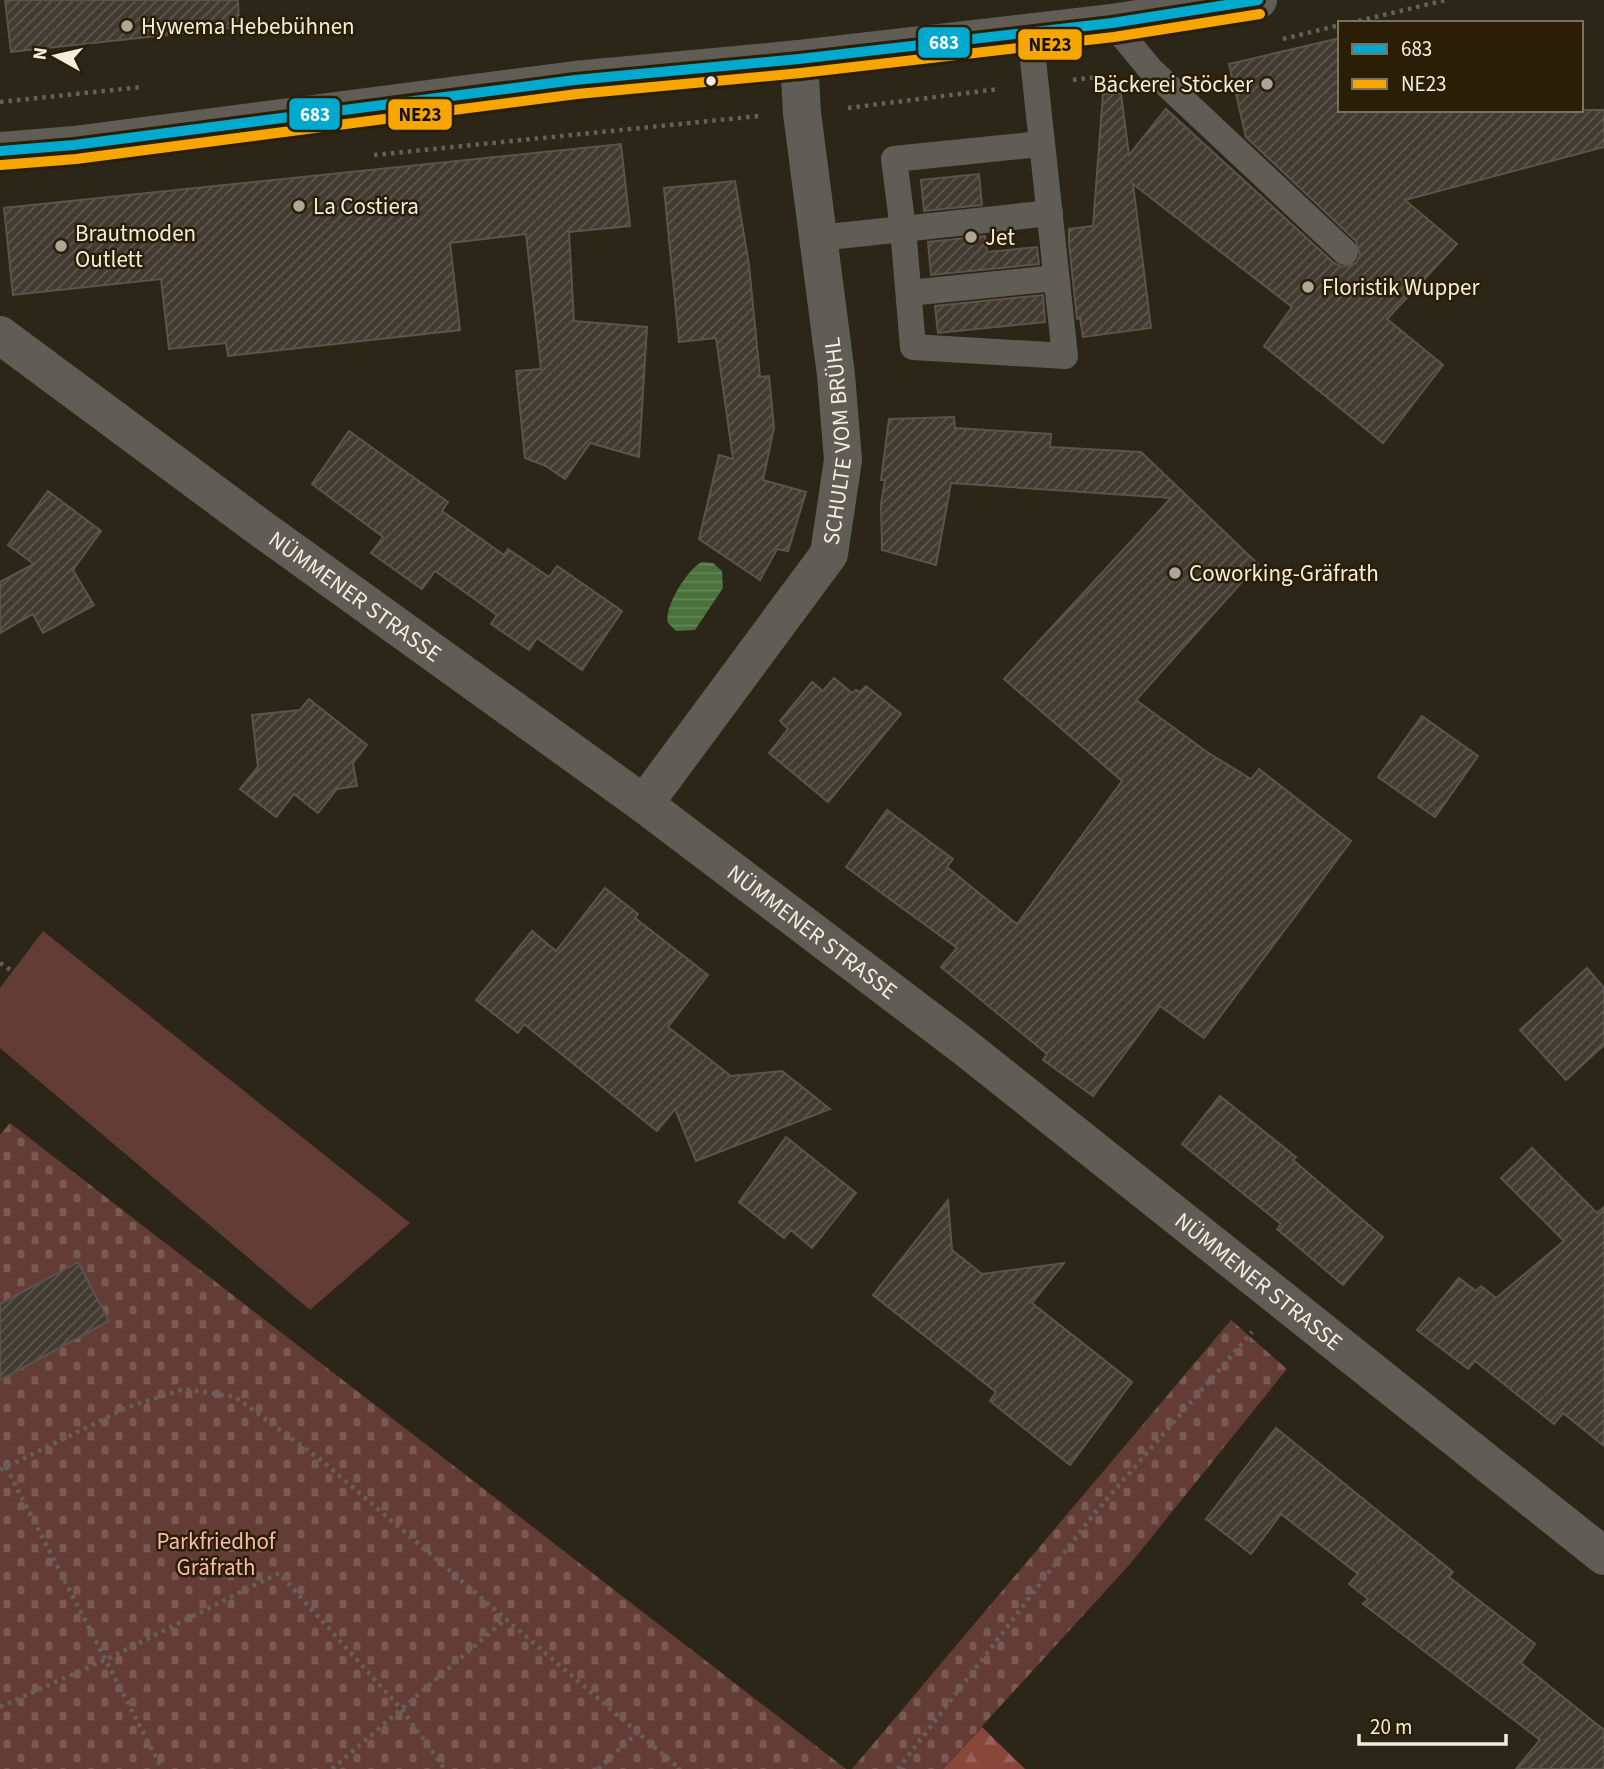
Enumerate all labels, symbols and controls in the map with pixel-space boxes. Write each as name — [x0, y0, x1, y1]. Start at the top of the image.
place label: Hywema Hebebühnen — [141, 10, 355, 43]
marker: Hywema Hebebühnen — [119, 18, 135, 34]
north arrow — [21, 21, 91, 91]
legend — [1338, 21, 1583, 112]
line badge: 683 — [917, 26, 971, 59]
line badge: NE23 — [1017, 28, 1083, 61]
text: 683 — [929, 30, 959, 57]
text: NE23 — [1028, 32, 1072, 59]
text: 683 — [1401, 34, 1432, 64]
text: N — [26, 46, 55, 62]
place label: Bäckerei Stöcker — [1093, 68, 1254, 101]
text: NE23 — [1401, 69, 1447, 99]
unlabelled marker — [704, 74, 718, 88]
marker: Bäckerei Stöcker — [1259, 76, 1275, 92]
line badge: 683 — [288, 97, 341, 131]
line badge: NE23 — [387, 98, 453, 131]
text: 683 — [300, 102, 330, 129]
text: NE23 — [398, 102, 442, 129]
place label: La Costiera — [313, 190, 419, 223]
marker: La Costiera — [291, 198, 307, 214]
place label: Brautmoden Outlett — [75, 217, 196, 276]
place label: Jet — [985, 221, 1015, 254]
marker: Jet — [963, 229, 979, 245]
marker: Brautmoden Outlett — [53, 238, 69, 254]
place label: Floristik Wupper — [1322, 271, 1480, 304]
marker: Floristik Wupper — [1300, 279, 1316, 295]
street label: SCHULTE VOM BRÜHL — [815, 335, 860, 547]
street label: NÜMMENER STRASSE — [262, 523, 448, 670]
place label: Coworking-Gräfrath — [1189, 557, 1379, 590]
marker: Coworking-Gräfrath — [1167, 565, 1183, 581]
street label: NÜMMENER STRASSE — [720, 857, 904, 1007]
street label: NÜMMENER STRASSE — [1168, 1205, 1349, 1359]
park label: Parkfriedhof Gräfrath — [156, 1525, 277, 1584]
scale bar — [1359, 1702, 1506, 1746]
text: 20 m — [1370, 1712, 1412, 1742]

